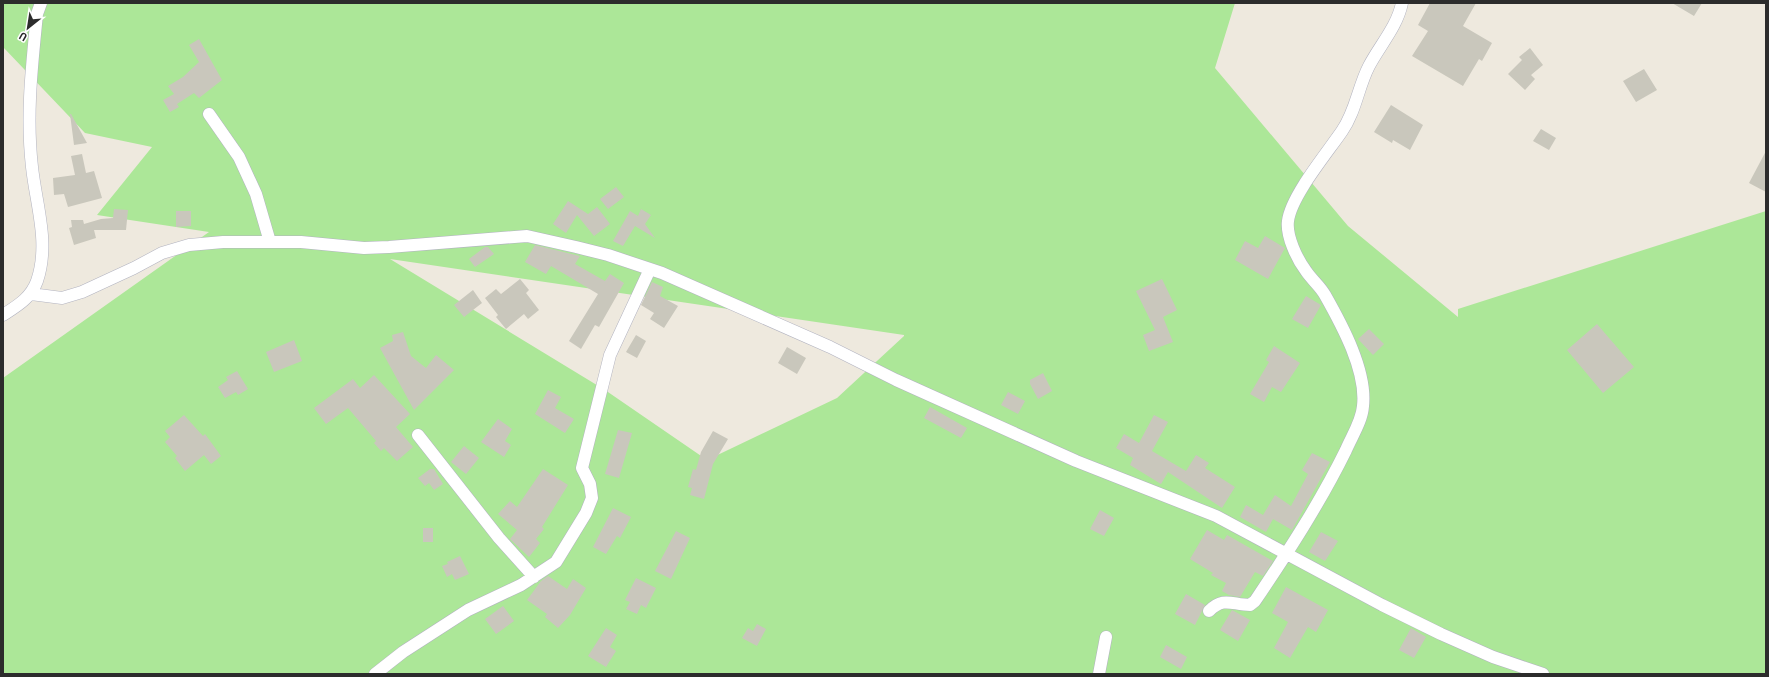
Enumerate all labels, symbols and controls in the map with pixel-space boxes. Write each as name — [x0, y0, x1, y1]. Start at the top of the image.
north arrow — [8, 8, 48, 48]
text: U — [16, 30, 29, 44]

